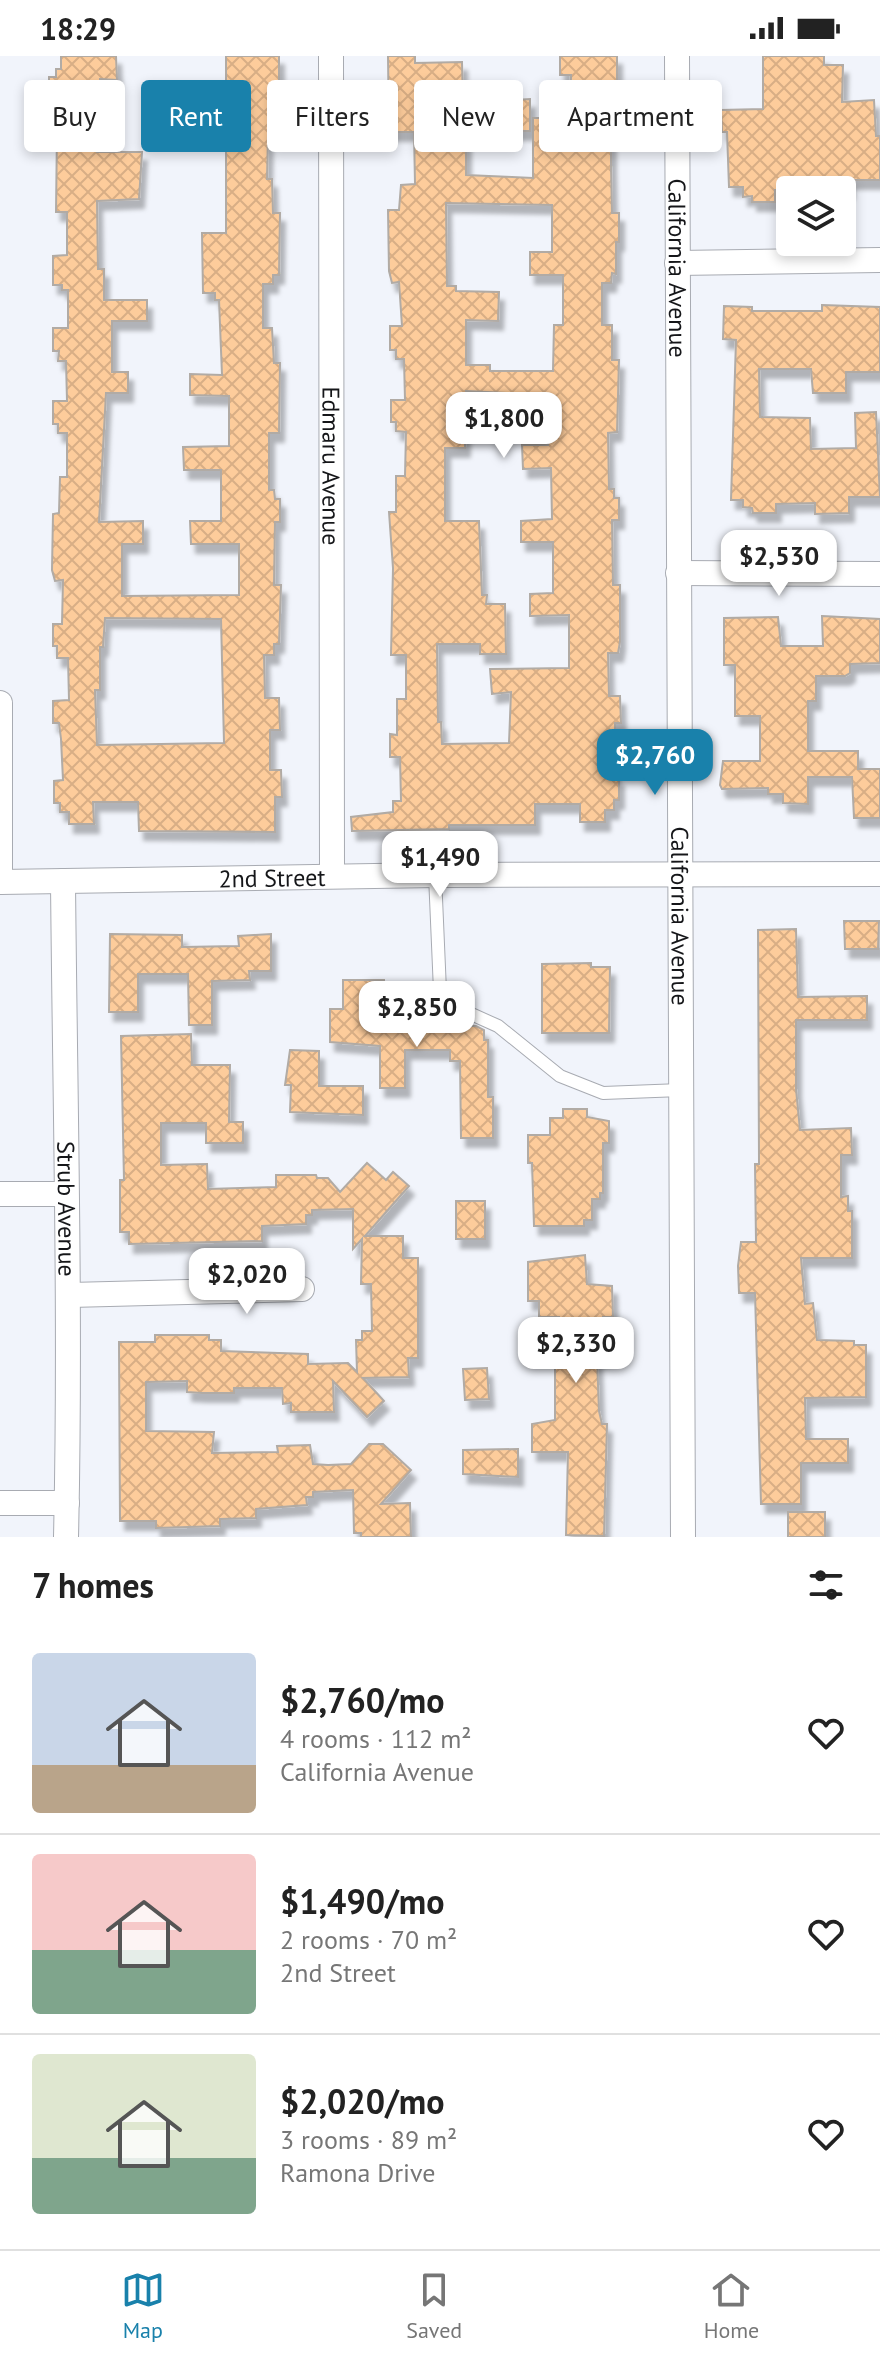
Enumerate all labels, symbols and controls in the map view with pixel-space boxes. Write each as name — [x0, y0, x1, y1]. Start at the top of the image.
text: 18:29 — [40, 9, 116, 48]
chip: Buy — [24, 80, 125, 152]
chip: Rent — [141, 80, 251, 152]
chip: Filters — [267, 80, 398, 152]
chip: New — [414, 80, 523, 152]
chip: Apartment — [539, 80, 722, 152]
map controls — [776, 176, 856, 256]
button: layers — [776, 176, 856, 256]
street label: California Avenue — [662, 178, 694, 358]
street label: Edmaru Avenue — [316, 387, 347, 545]
pin: $1,800 — [439, 392, 569, 460]
text: $1,800 — [464, 401, 544, 434]
pin: $2,530 — [714, 530, 844, 598]
text: $2,530 — [739, 539, 819, 572]
pin: $2,760 — [590, 729, 720, 797]
text: $2,760 — [615, 738, 695, 771]
street label: California Avenue — [665, 826, 696, 1006]
pin: $1,490 — [375, 831, 505, 899]
text: $1,490 — [400, 840, 480, 873]
street label: 2nd Street — [218, 861, 326, 894]
pin: $2,850 — [352, 981, 482, 1049]
text: $2,850 — [377, 990, 457, 1023]
street label: Strub Avenue — [51, 1141, 83, 1277]
pin: $2,020 — [182, 1248, 312, 1316]
text: $2,020 — [207, 1257, 287, 1290]
pin: $2,330 — [511, 1317, 641, 1385]
text: $2,330 — [536, 1326, 616, 1359]
text: 7 homes — [32, 1563, 154, 1607]
icon: filters — [804, 1563, 848, 1607]
text: $2,760/mo — [280, 1678, 444, 1722]
icon: home — [96, 1685, 192, 1781]
icon: heart — [804, 1711, 848, 1755]
text: 4 rooms · 112 m² — [280, 1722, 472, 1755]
text: California Avenue — [280, 1755, 474, 1788]
text: $1,490/mo — [280, 1879, 444, 1923]
icon: home — [96, 1886, 192, 1982]
icon: heart — [804, 1912, 848, 1956]
text: 2 rooms · 70 m² — [280, 1923, 457, 1956]
text: 2nd Street — [280, 1956, 396, 1989]
text: $2,020/mo — [280, 2079, 444, 2123]
icon: home — [96, 2086, 192, 2182]
icon: heart — [804, 2112, 848, 2156]
text: 3 rooms · 89 m² — [280, 2123, 457, 2156]
text: Ramona Drive — [280, 2156, 435, 2189]
tab: Map — [121, 2268, 165, 2344]
tab: Saved — [406, 2268, 462, 2344]
tab: Home — [704, 2268, 759, 2344]

